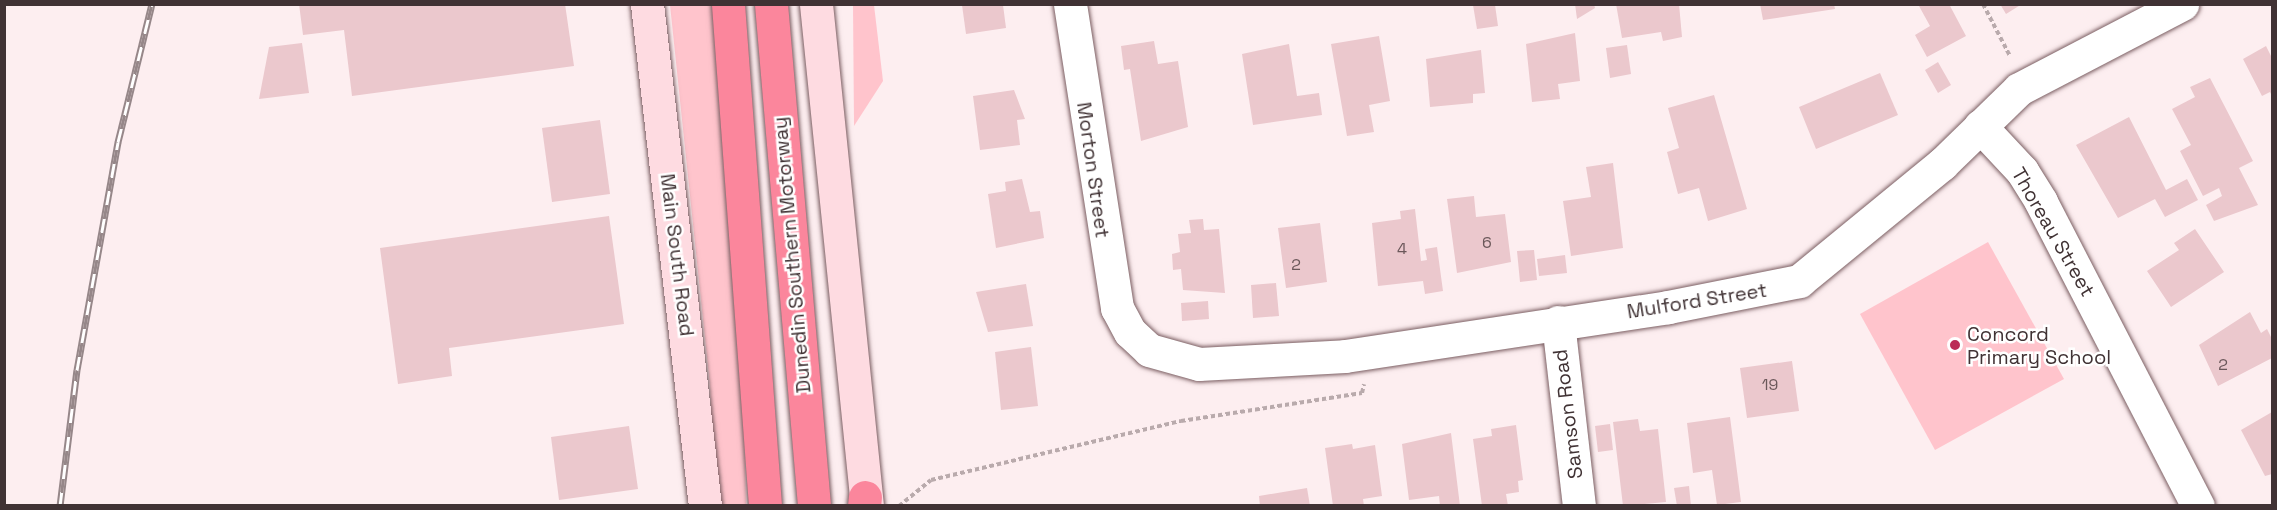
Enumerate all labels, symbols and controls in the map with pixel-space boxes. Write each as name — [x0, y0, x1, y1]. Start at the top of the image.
street label: Morton Street — [1072, 101, 1114, 239]
street label: Dunedin Southern Motorway — [768, 116, 816, 394]
street label: Thoreau Street — [2006, 163, 2100, 301]
street label: Main South Road — [655, 172, 699, 338]
house number: 6 — [1482, 233, 1492, 253]
house number: 4 — [1397, 239, 1407, 259]
house number: 2 — [1291, 255, 1301, 275]
street label: Mulford Street — [1625, 278, 1769, 324]
place label: Concord Primary School — [1967, 322, 2111, 369]
marker: Concord Primary School — [1948, 338, 1962, 352]
street label: Samson Road — [1548, 348, 1588, 480]
house number: 2 — [2218, 355, 2228, 375]
house number: 19 — [1762, 375, 1778, 395]

